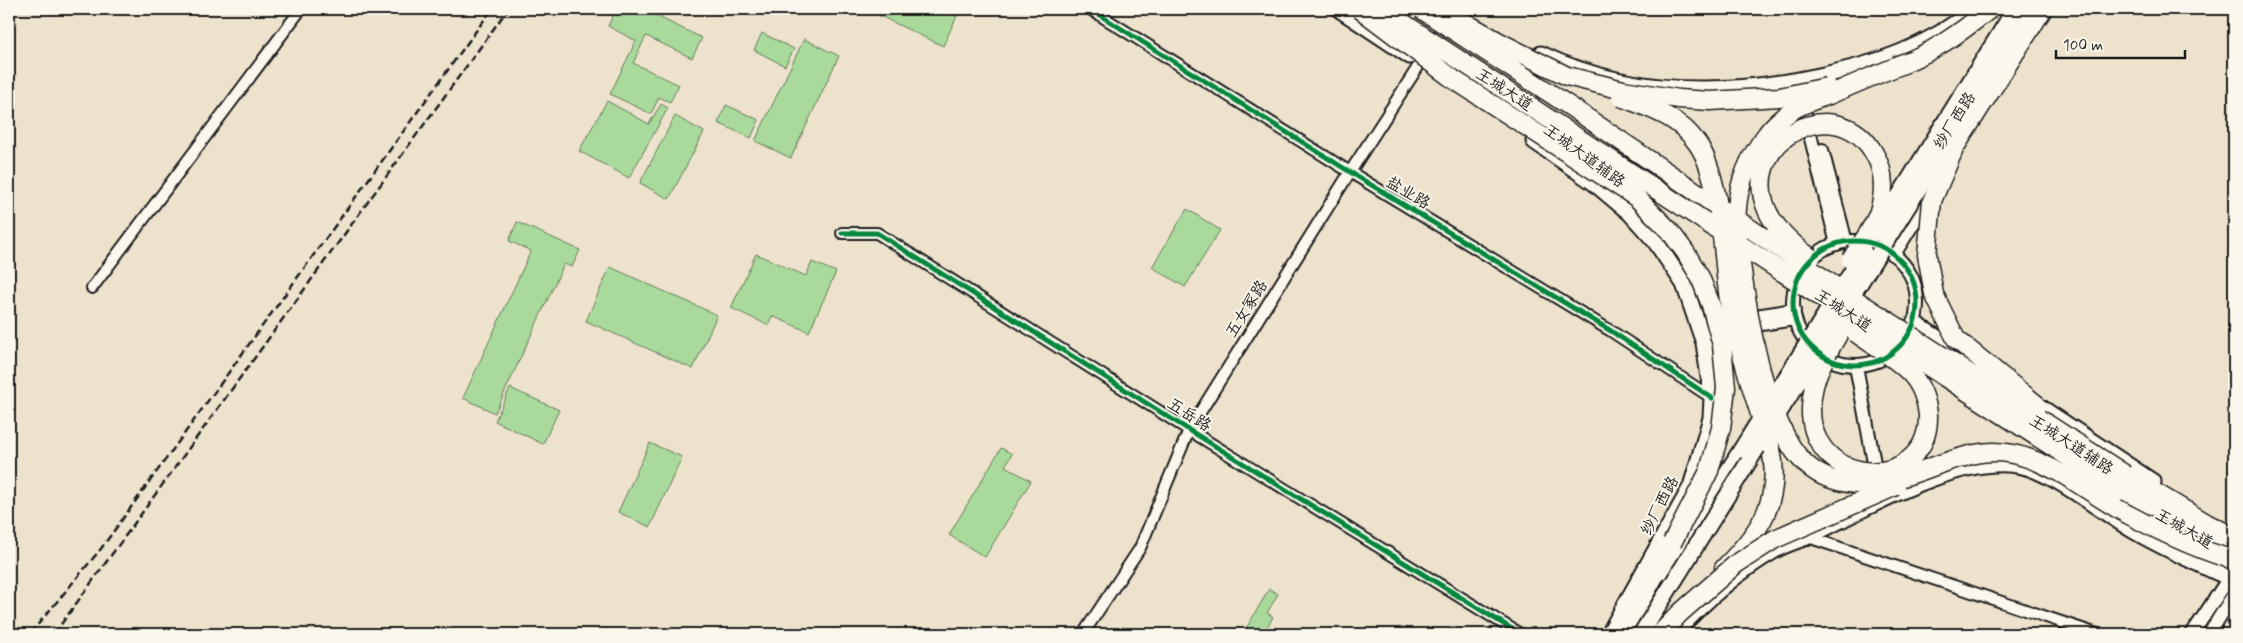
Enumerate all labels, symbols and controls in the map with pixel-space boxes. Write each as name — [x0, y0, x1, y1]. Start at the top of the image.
scale bar — [2056, 28, 2184, 60]
text: 100 m — [2063, 36, 2103, 56]
street label: 王城大道 — [1471, 64, 1537, 116]
street label: 纱厂西路 — [1929, 88, 1981, 154]
street label: 王城大道辅路 — [1539, 119, 1629, 193]
street label: 盐业路 — [1382, 172, 1434, 214]
street label: 五女冢路 — [1221, 276, 1273, 342]
street label: 王城大道 — [1810, 285, 1876, 337]
street label: 五岳路 — [1163, 393, 1215, 437]
street label: 王城大道辅路 — [2025, 410, 2117, 480]
street label: 纱厂西路 — [1636, 473, 1684, 539]
street label: 王城大道 — [2151, 504, 2217, 554]

